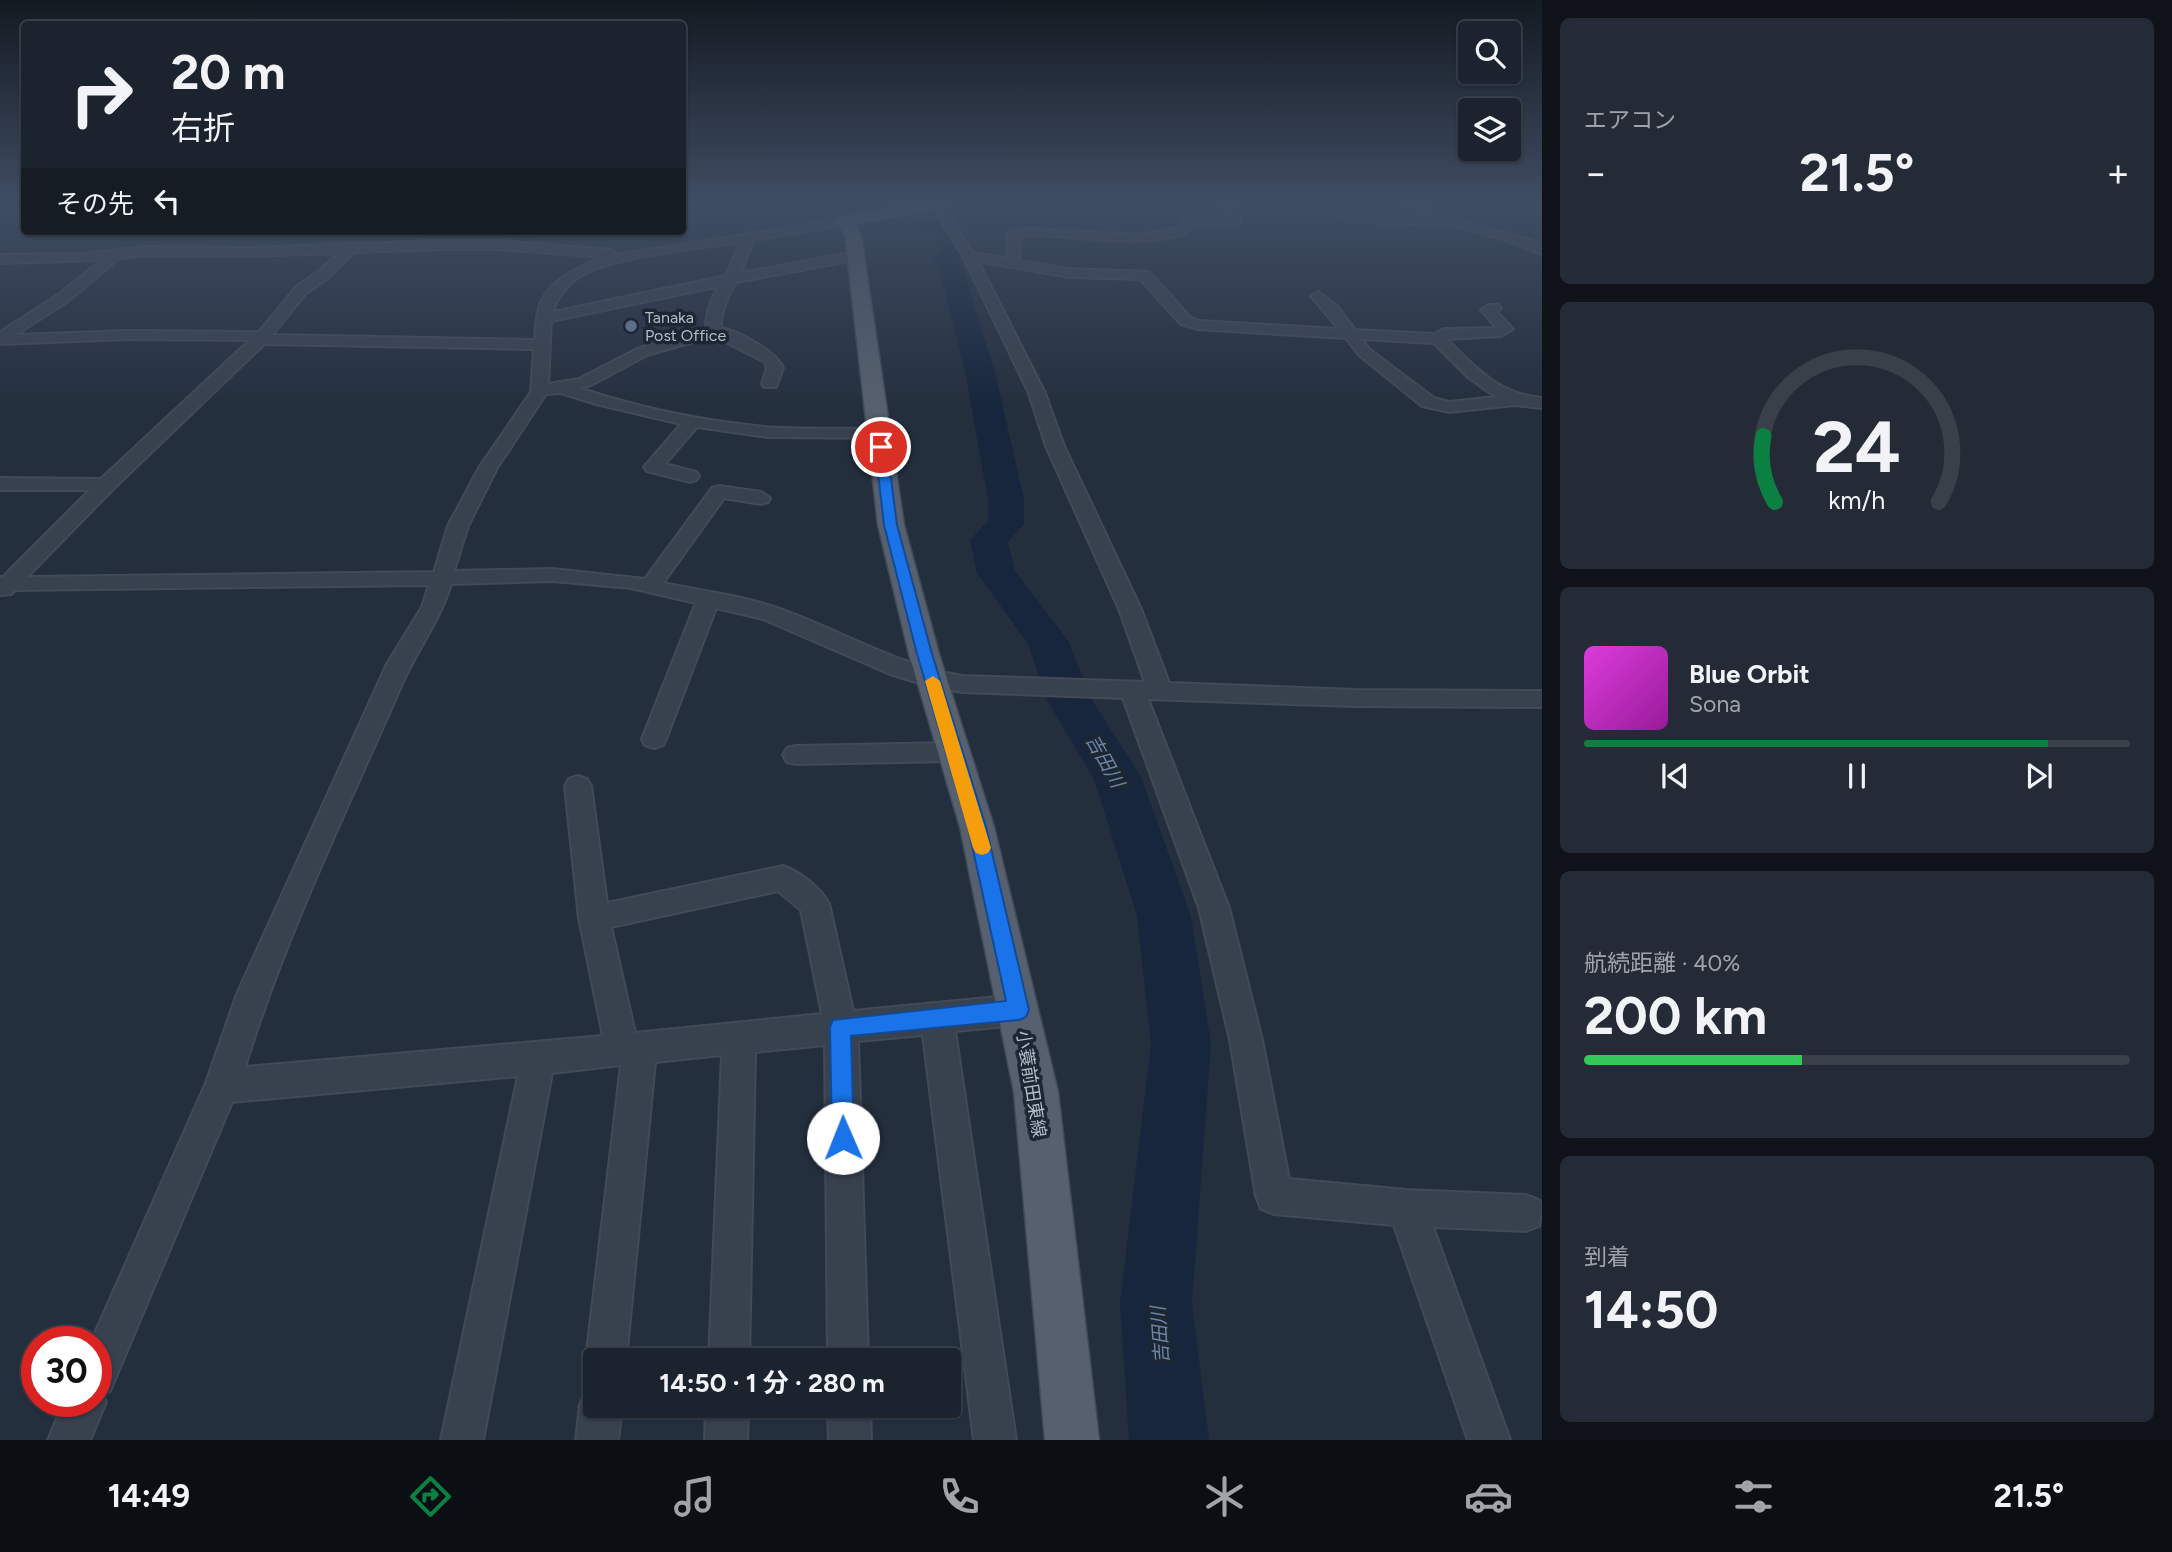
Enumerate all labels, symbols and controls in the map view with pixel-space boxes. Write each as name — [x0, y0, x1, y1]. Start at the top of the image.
map controls — [1458, 21, 1521, 161]
button: search — [1458, 21, 1521, 84]
text: 20 m — [171, 42, 286, 101]
icon: right — [56, 49, 147, 140]
button: layers — [1458, 98, 1521, 161]
text: エアコン — [1584, 106, 1676, 134]
text: 右折 — [171, 109, 235, 147]
text: 21.5° — [1800, 142, 1914, 204]
text: − — [1584, 150, 1608, 196]
text: + — [2106, 150, 2130, 196]
icon: left — [148, 182, 186, 220]
text: その先 — [56, 188, 134, 220]
place label: Tanaka Post Office — [645, 308, 726, 345]
marker: Tanaka Post Office — [623, 318, 639, 334]
text: 24 — [1813, 403, 1901, 490]
pin — [851, 417, 911, 477]
icon: arrive — [862, 428, 900, 466]
text: km/h — [1828, 484, 1886, 514]
text: Blue Orbit — [1689, 658, 1810, 690]
text: Sona — [1689, 690, 1741, 718]
water label: 吉田川 — [1081, 730, 1130, 793]
icon: previous — [1656, 757, 1694, 795]
icon: pause — [1838, 757, 1876, 795]
icon: next — [2020, 757, 2058, 795]
text: 航続距離 · 40% — [1584, 949, 1740, 977]
text: 200 km — [1584, 985, 1767, 1047]
street label: 小蓑前田東線 — [1012, 1029, 1050, 1139]
position arrow — [806, 1101, 880, 1175]
text: 到着 — [1584, 1243, 1630, 1271]
text: 14:50 — [1584, 1279, 1718, 1341]
water label: 吉田川 — [1146, 1304, 1173, 1364]
speed limit sign: 30 — [21, 1326, 112, 1417]
text: 14:50 · 1 分 · 280 m — [659, 1367, 885, 1399]
icon: directions — [406, 1472, 455, 1521]
icon: music — [670, 1472, 719, 1521]
icon: phone — [935, 1472, 984, 1521]
icon: climate — [1200, 1472, 1249, 1521]
icon: car — [1464, 1472, 1513, 1521]
icon: filters — [1729, 1472, 1778, 1521]
text: 14:49 — [108, 1477, 190, 1515]
text: 21.5° — [1994, 1477, 2064, 1515]

